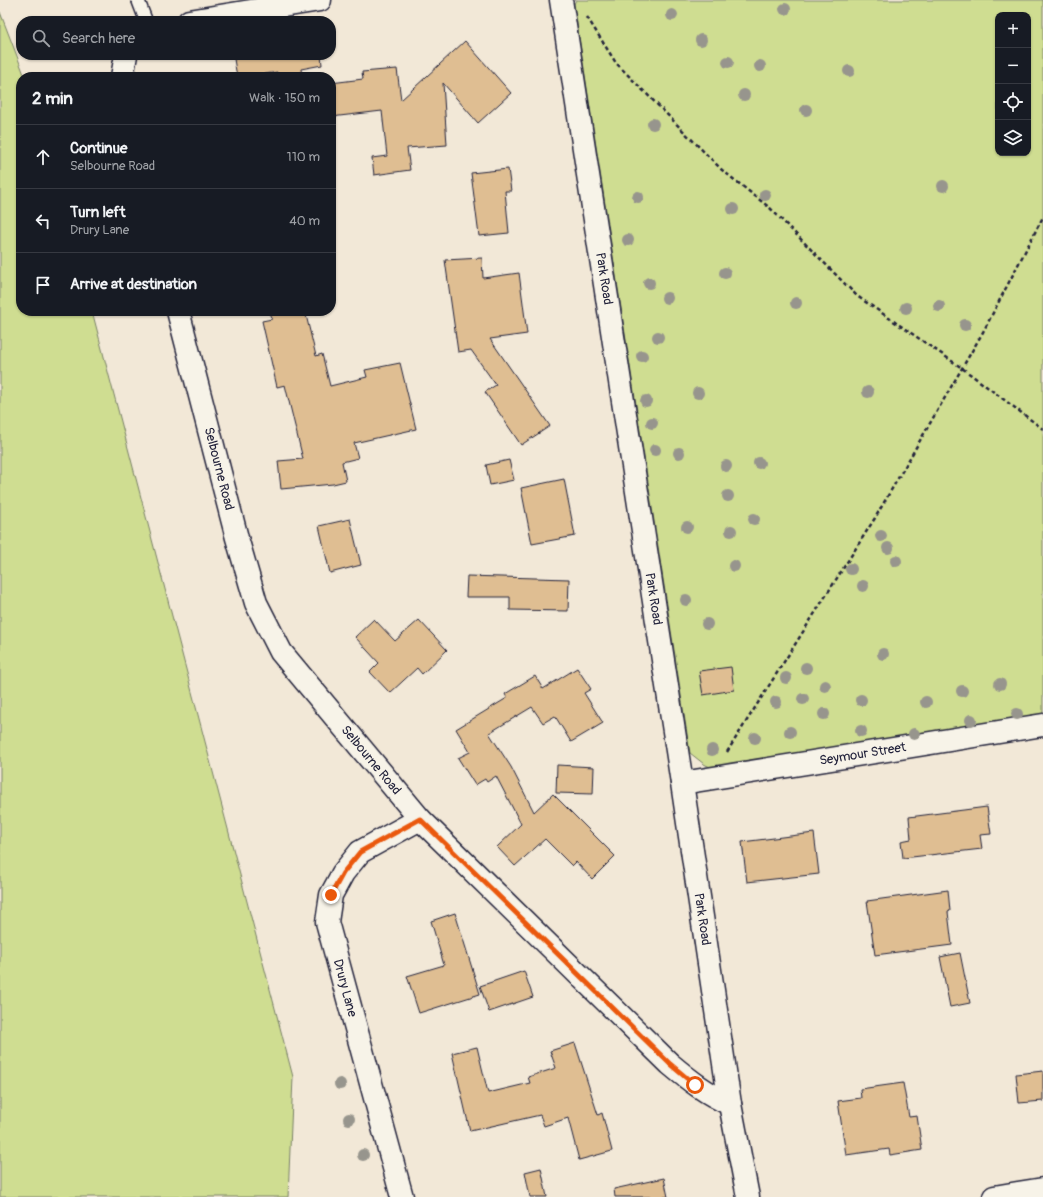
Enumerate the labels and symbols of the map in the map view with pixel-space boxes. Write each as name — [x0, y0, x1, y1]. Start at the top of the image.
street label: Park Road — [592, 252, 616, 306]
street label: Selbourne Road — [201, 425, 237, 512]
street label: Park Road — [642, 572, 665, 626]
street label: Selbourne Road — [338, 722, 404, 798]
street label: Seymour Street — [818, 739, 908, 769]
route end — [322, 886, 340, 904]
street label: Park Road — [691, 892, 714, 946]
street label: Drury Lane — [330, 957, 361, 1019]
route start — [686, 1076, 704, 1094]

